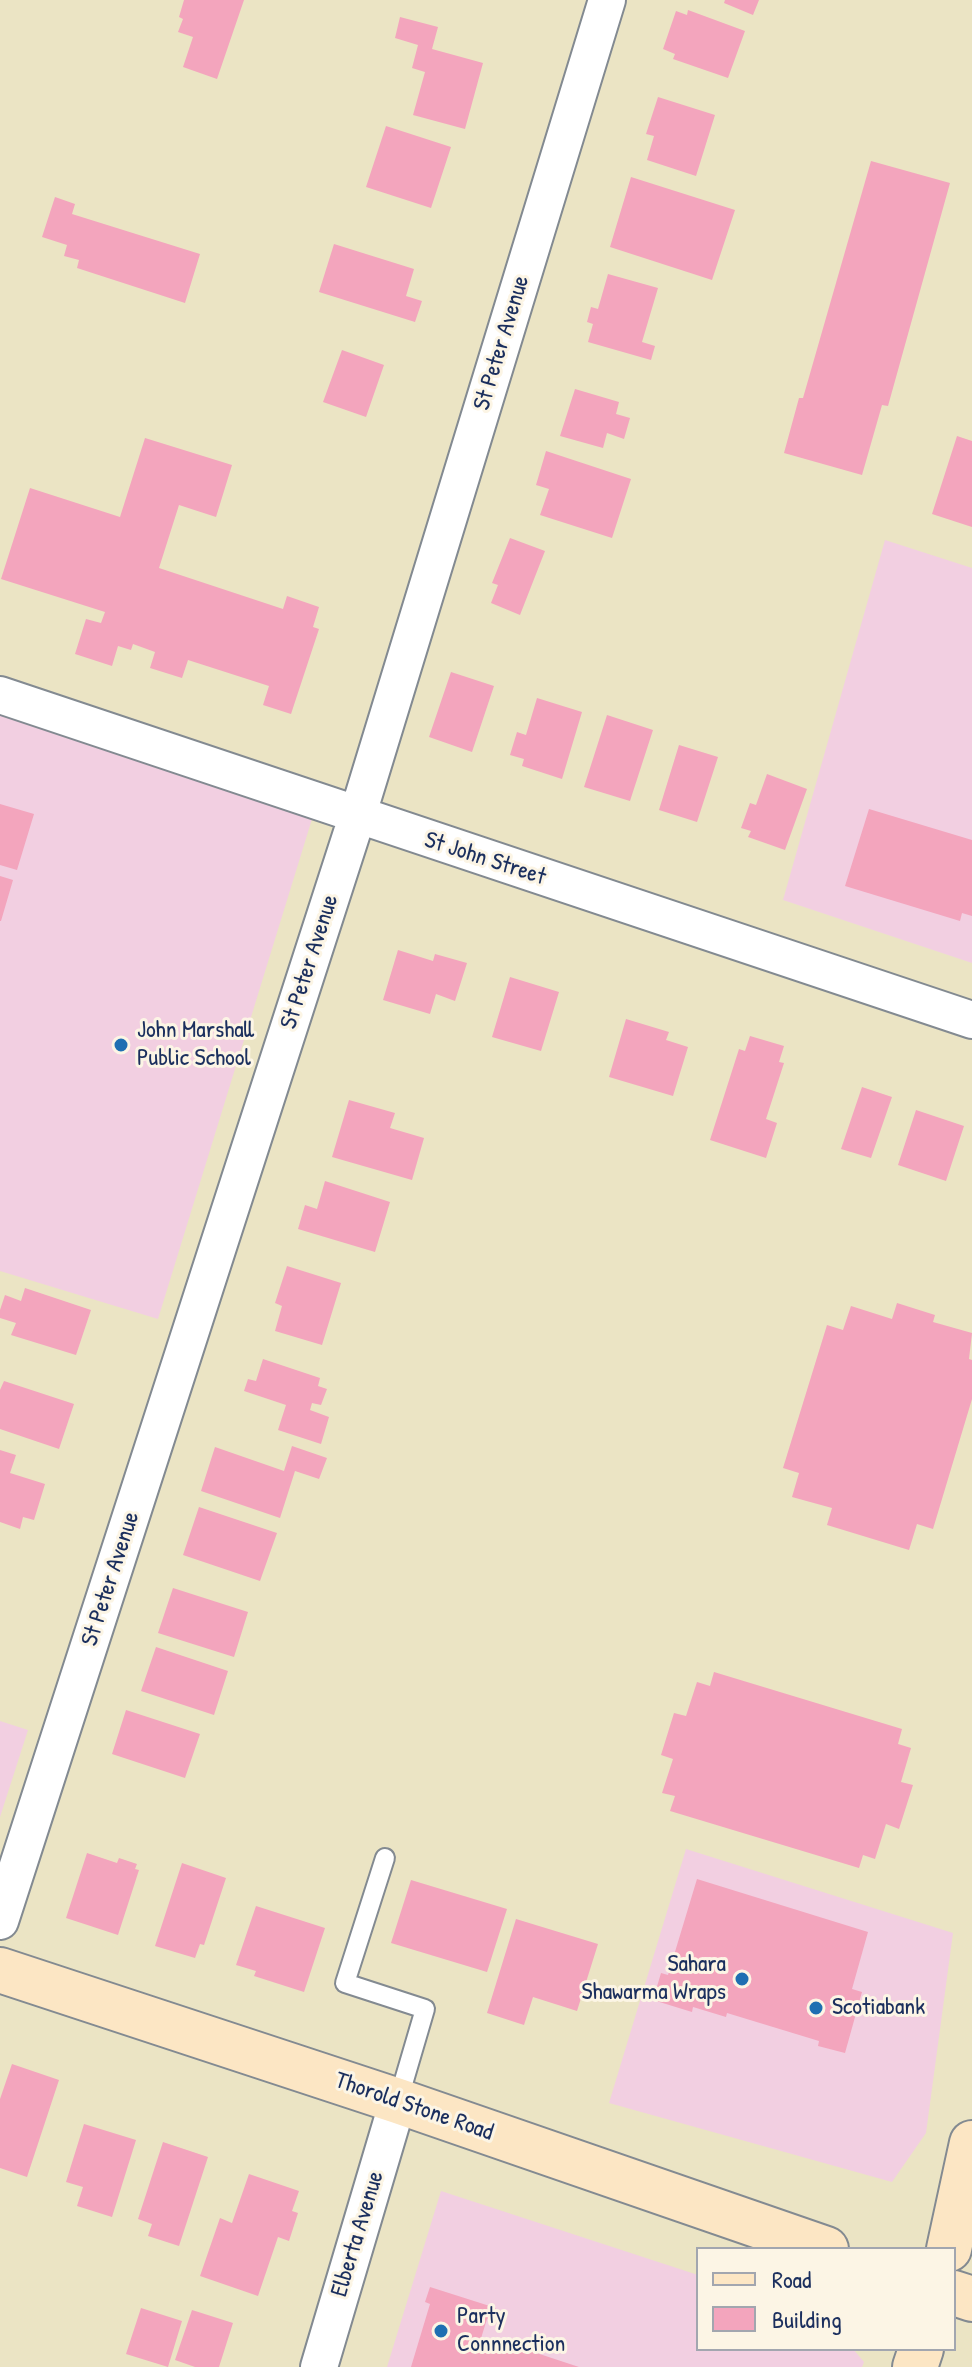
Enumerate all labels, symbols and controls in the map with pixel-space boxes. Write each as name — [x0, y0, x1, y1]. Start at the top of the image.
street label: St Peter Avenue — [468, 272, 536, 414]
street label: St John Street — [421, 826, 549, 892]
street label: St Peter Avenue — [275, 891, 345, 1033]
place label: John Marshall Public School — [137, 1017, 254, 1073]
marker: John Marshall Public School — [112, 1036, 130, 1054]
street label: St Peter Avenue — [76, 1508, 146, 1650]
place label: Sahara Shawarma Wraps — [582, 1951, 726, 2007]
marker: Sahara Shawarma Wraps — [733, 1970, 751, 1988]
place label: Scotiabank — [832, 1994, 925, 2022]
marker: Scotiabank — [807, 1999, 825, 2017]
street label: Thorold Stone Road — [331, 2066, 497, 2148]
street label: Elberta Avenue — [325, 2168, 391, 2300]
legend — [696, 2247, 956, 2351]
text: Road — [772, 2263, 811, 2295]
place label: Party Connnection — [457, 2303, 565, 2359]
text: Building — [772, 2303, 842, 2335]
marker: Party Connnection — [432, 2322, 450, 2340]

